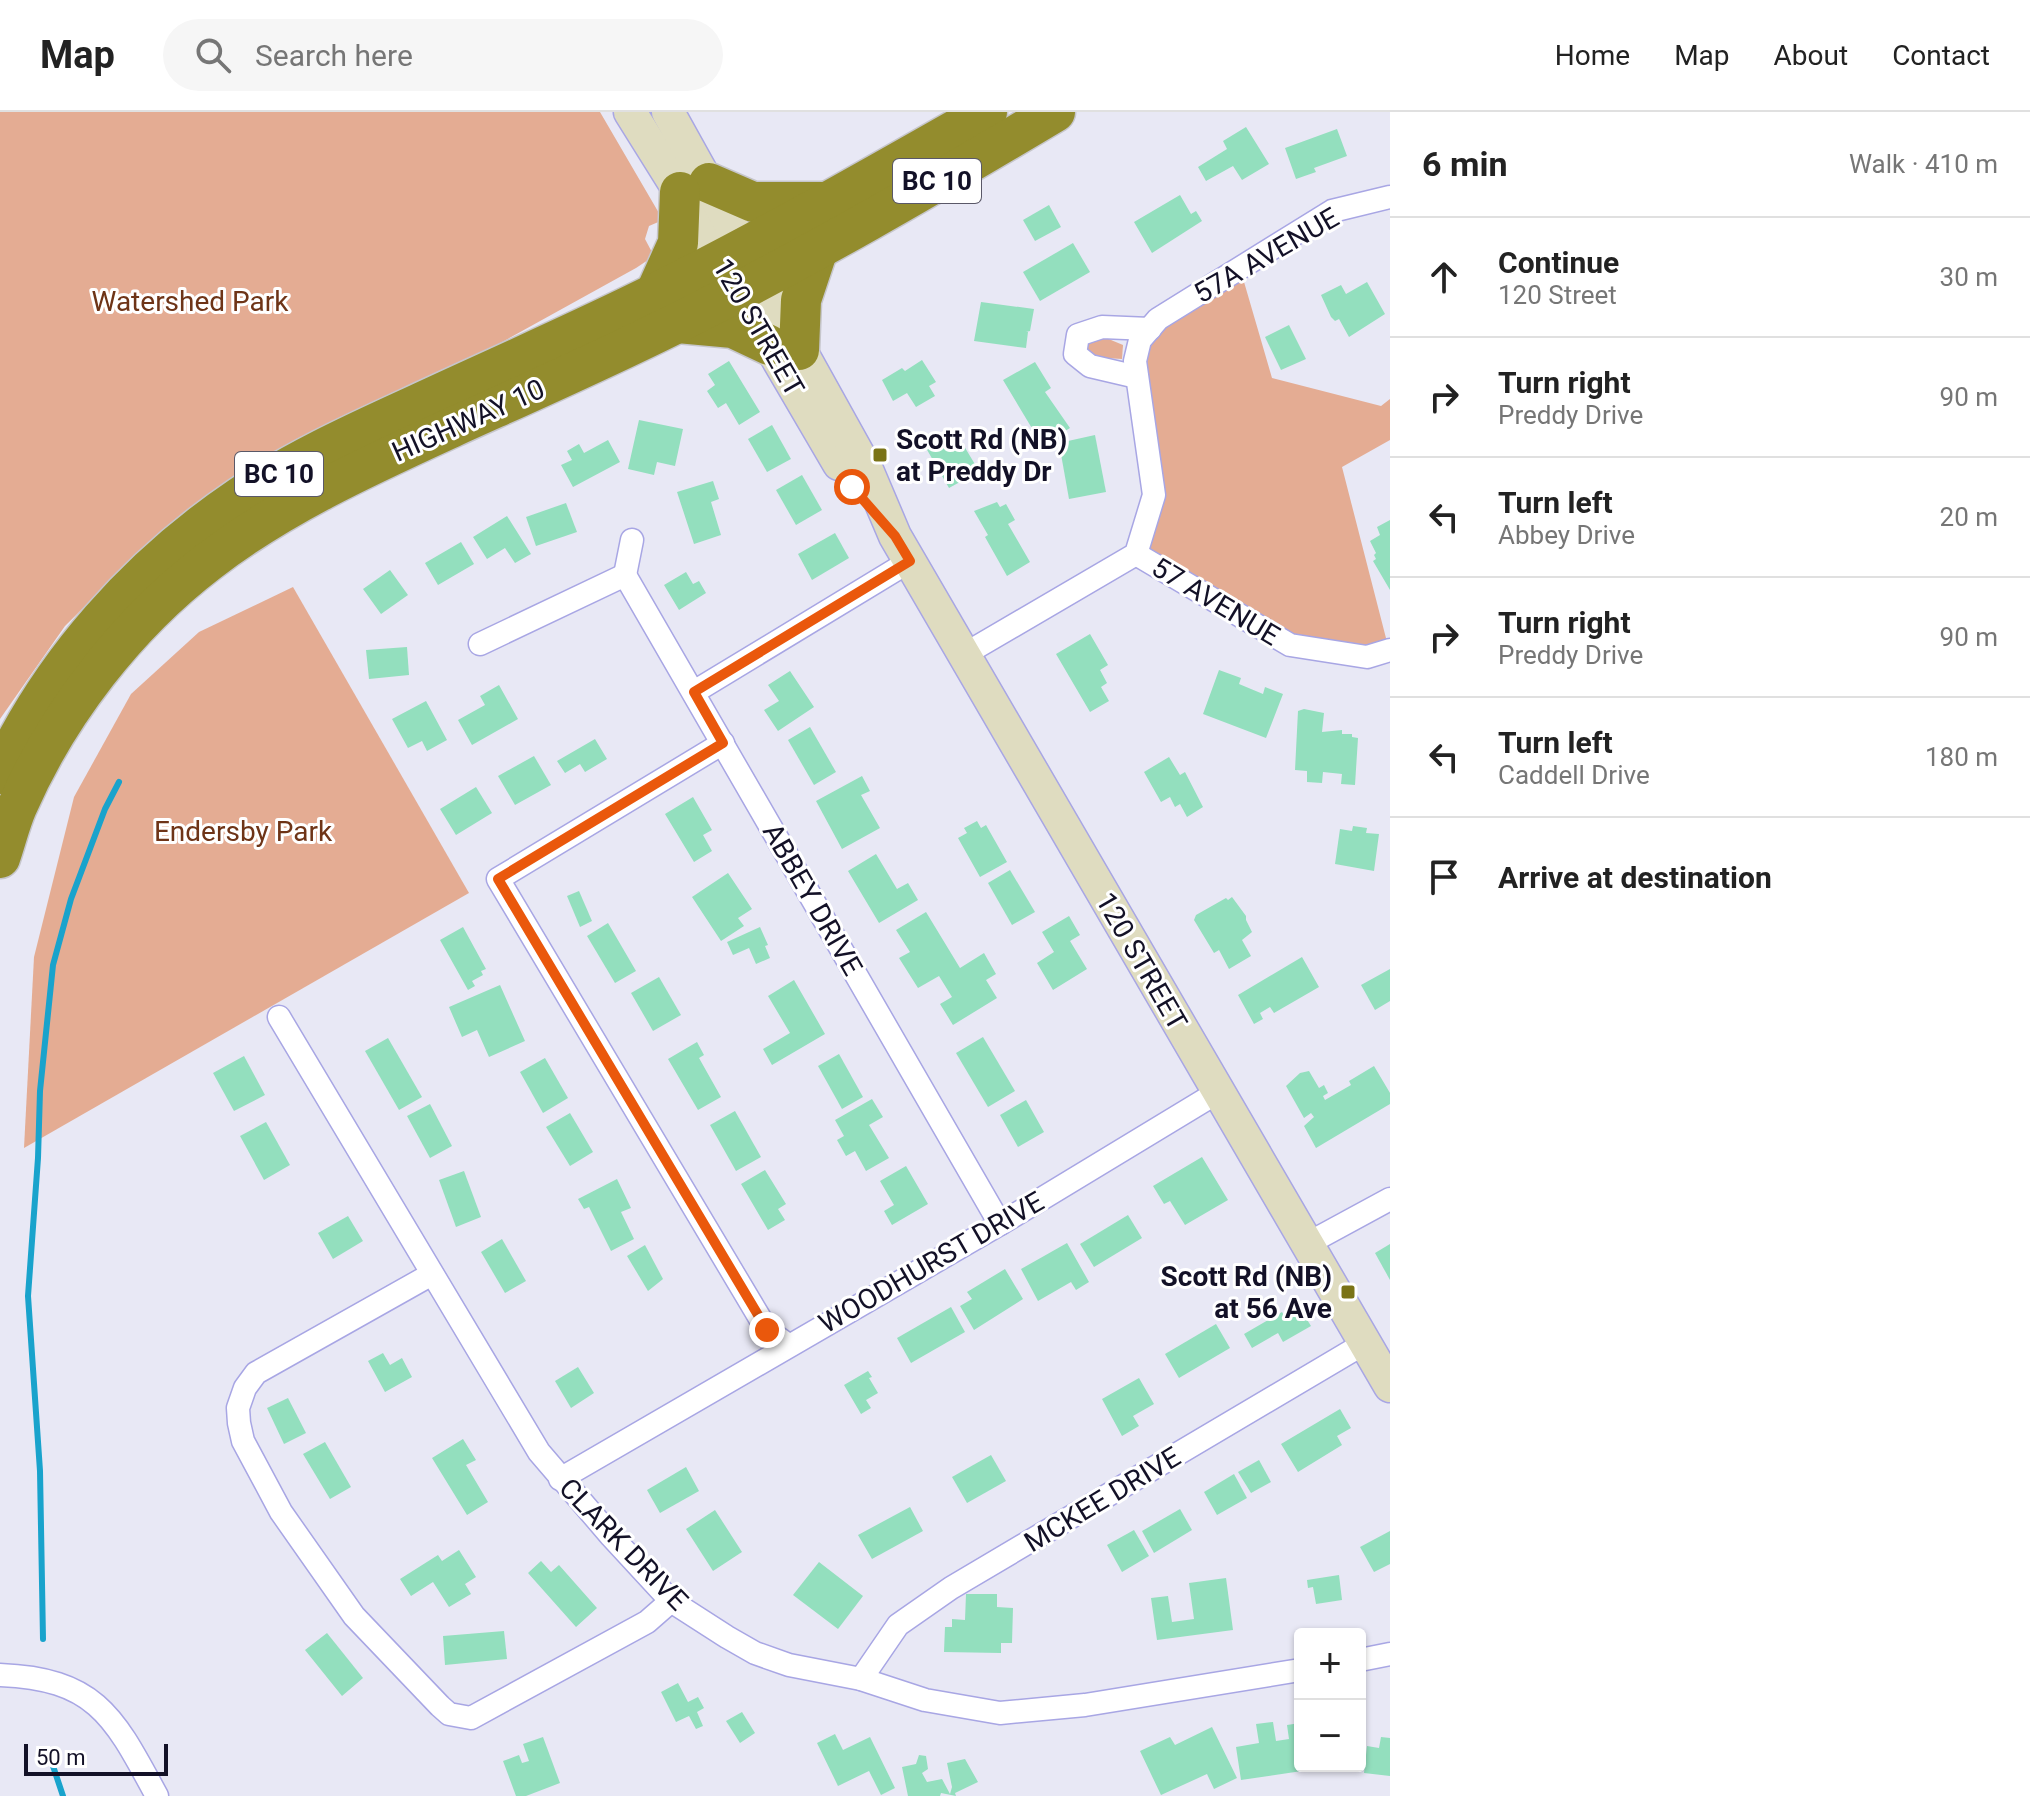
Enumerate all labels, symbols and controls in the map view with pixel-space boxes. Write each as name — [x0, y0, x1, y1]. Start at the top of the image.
search box — [163, 19, 723, 91]
text: Map — [40, 33, 115, 77]
icon: search — [191, 33, 235, 77]
text: Search here — [255, 38, 413, 73]
text: Home — [1555, 39, 1630, 72]
text: Map — [1674, 39, 1730, 72]
text: About — [1774, 39, 1848, 72]
text: Contact — [1892, 39, 1990, 72]
text: 6 min — [1422, 144, 1507, 184]
text: Walk · 410 m — [1849, 149, 1998, 179]
road number: BC 10 — [893, 159, 981, 203]
street label: 57A AVENUE — [1188, 201, 1344, 310]
text: Continue — [1498, 245, 1619, 280]
street label: 120 STREET — [706, 253, 811, 402]
icon: ahead — [1422, 255, 1466, 299]
text: 30 m — [1940, 262, 1998, 292]
text: 120 Street — [1498, 280, 1617, 310]
park label: Watershed Park — [92, 285, 289, 318]
text: Turn right — [1498, 365, 1631, 400]
street label: HIGHWAY 10 — [387, 372, 549, 469]
icon: right — [1422, 375, 1466, 419]
text: 90 m — [1940, 382, 1998, 412]
text: Preddy Drive — [1498, 400, 1643, 430]
place label: Scott Rd (NB) at Preddy Dr — [896, 423, 1067, 488]
marker: Scott Rd (NB) at Preddy Dr — [871, 446, 889, 464]
road number: BC 10 — [235, 452, 323, 496]
route start — [834, 469, 870, 505]
text: Turn left — [1498, 485, 1613, 520]
icon: left — [1422, 495, 1466, 539]
text: 20 m — [1940, 502, 1998, 532]
text: Abbey Drive — [1498, 520, 1635, 550]
street label: 57 AVENUE — [1146, 550, 1286, 652]
text: Turn right — [1498, 605, 1631, 640]
icon: right — [1422, 615, 1466, 659]
text: 90 m — [1940, 622, 1998, 652]
text: Preddy Drive — [1498, 640, 1643, 670]
text: Turn left — [1498, 725, 1613, 760]
icon: left — [1422, 735, 1466, 779]
text: 180 m — [1925, 742, 1998, 772]
text: Caddell Drive — [1498, 760, 1650, 790]
park label: Endersby Park — [154, 815, 333, 848]
street label: ABBEY DRIVE — [756, 817, 869, 981]
icon: arrive — [1422, 855, 1466, 899]
text: Arrive at destination — [1498, 860, 1772, 895]
street label: 120 STREET — [1089, 887, 1194, 1036]
street label: WOODHURST DRIVE — [813, 1185, 1049, 1340]
place label: Scott Rd (NB) at 56 Ave — [1161, 1260, 1332, 1325]
marker: Scott Rd (NB) at 56 Ave — [1339, 1283, 1357, 1301]
route end — [749, 1312, 785, 1348]
street label: MCKEE DRIVE — [1018, 1440, 1186, 1559]
street label: CLARK DRIVE — [553, 1472, 695, 1617]
map controls — [1294, 1628, 1366, 1772]
button: + — [1294, 1628, 1366, 1700]
button: − — [1294, 1700, 1366, 1772]
scale bar — [24, 1740, 168, 1776]
text: 50 m — [36, 1745, 85, 1770]

